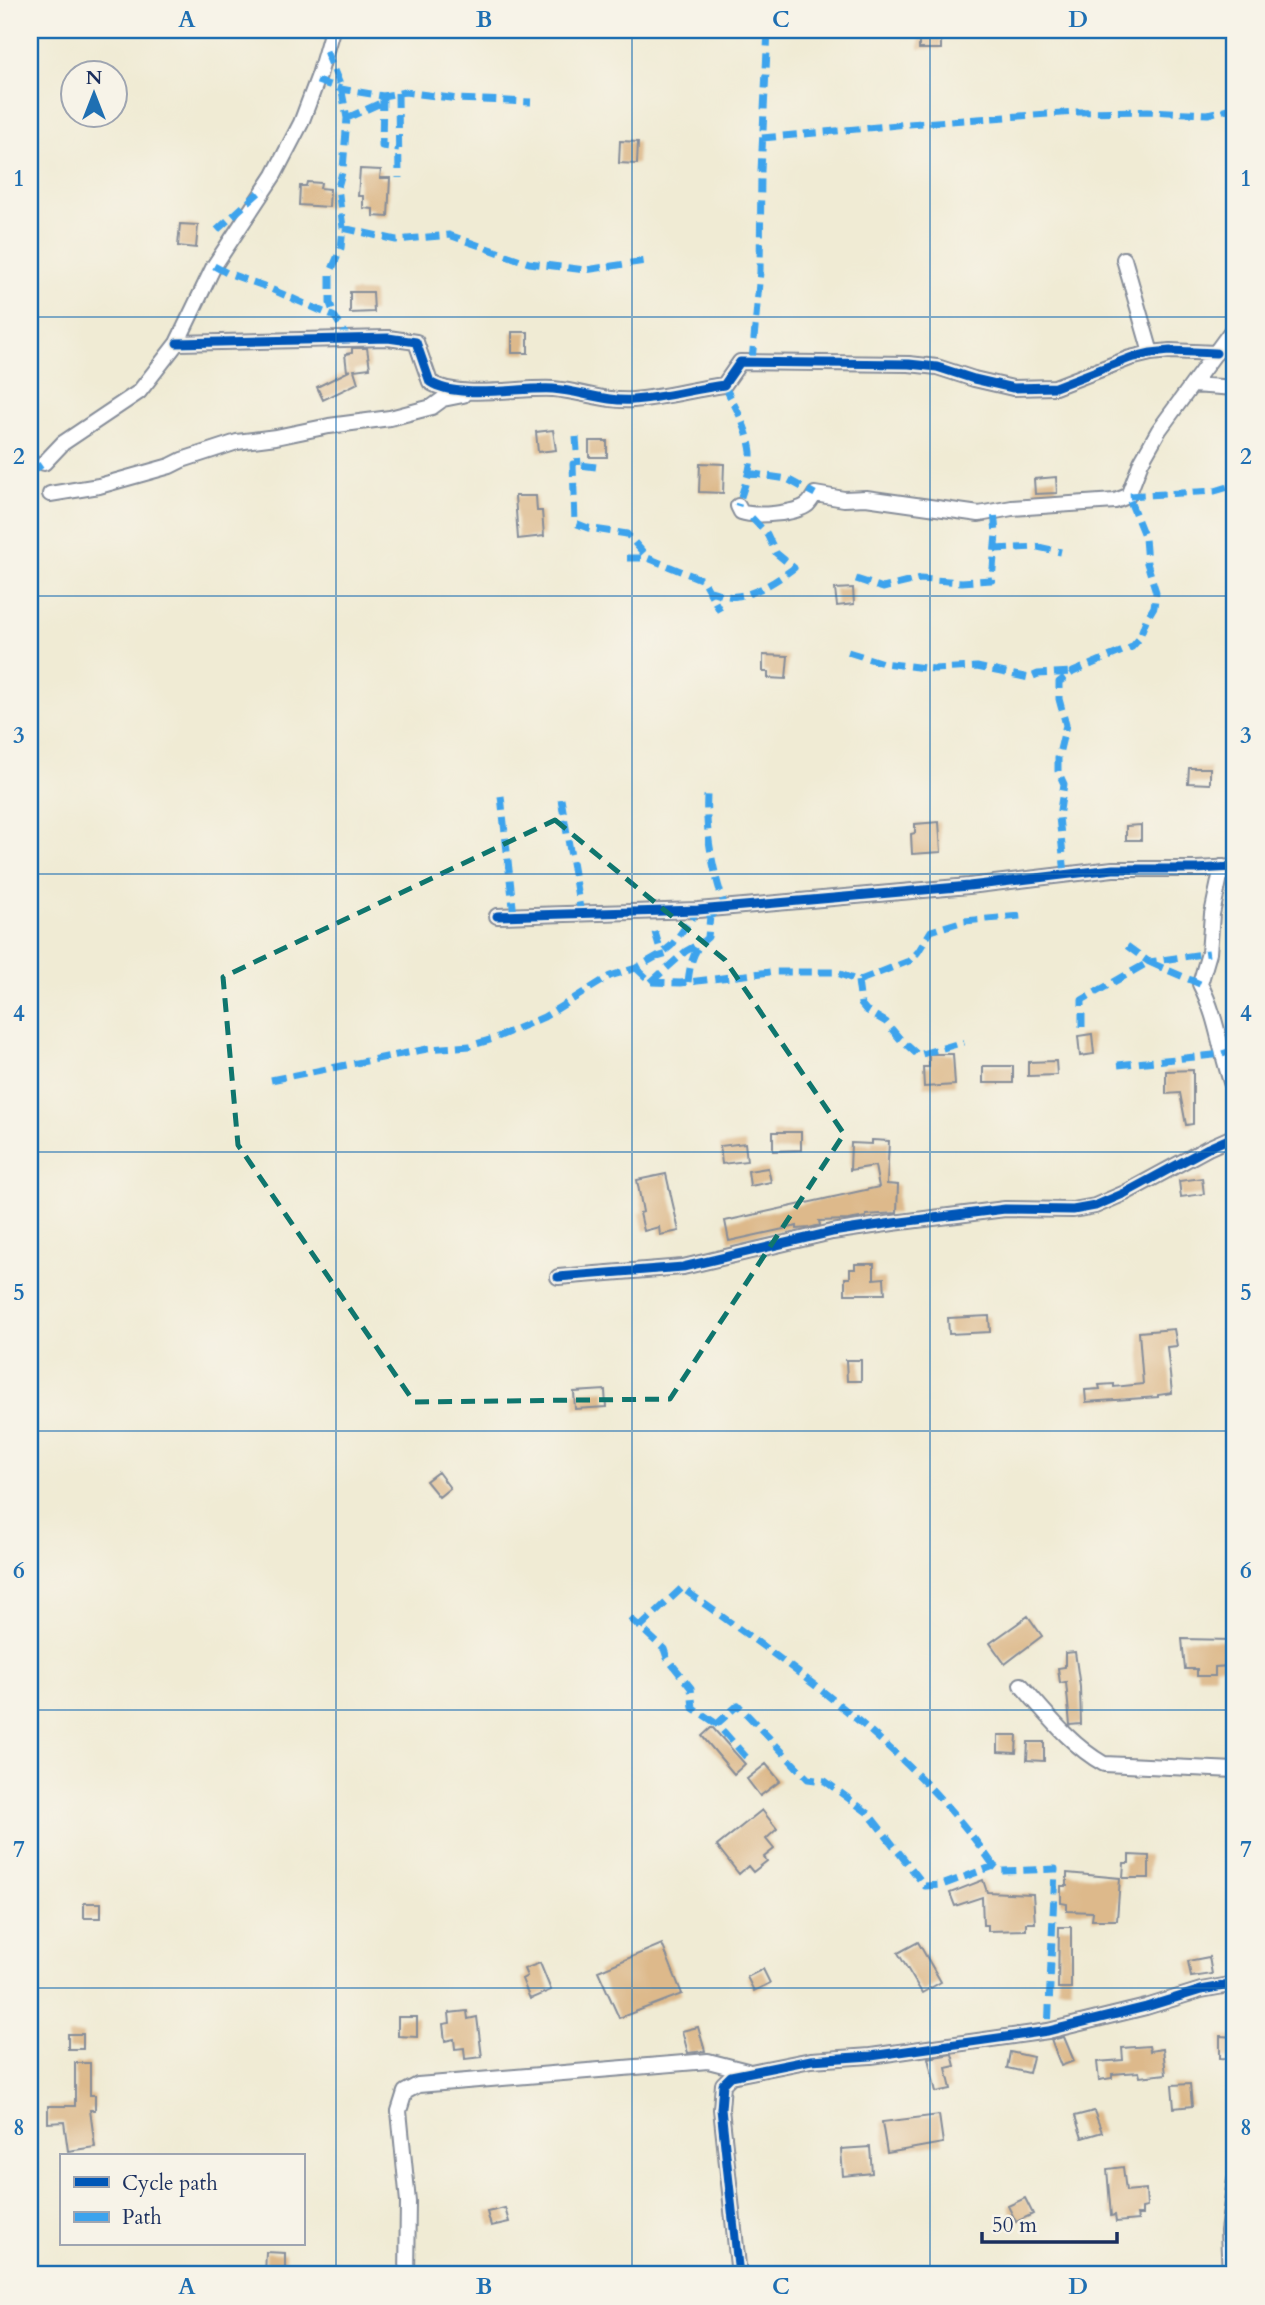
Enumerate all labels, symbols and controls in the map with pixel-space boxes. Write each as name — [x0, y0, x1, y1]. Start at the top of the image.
text: A — [178, 4, 196, 35]
text: B — [476, 4, 492, 35]
text: C — [772, 4, 790, 35]
text: D — [1068, 4, 1088, 35]
north arrow — [60, 60, 130, 130]
text: N — [86, 65, 103, 91]
text: 1 — [13, 163, 25, 194]
text: 1 — [1240, 163, 1252, 194]
text: 2 — [13, 441, 25, 472]
text: 2 — [1240, 441, 1252, 472]
text: 3 — [13, 720, 25, 751]
text: 3 — [1240, 720, 1252, 751]
text: 4 — [13, 998, 25, 1029]
text: 4 — [1240, 998, 1252, 1029]
text: 5 — [13, 1277, 25, 1308]
text: 5 — [1240, 1277, 1252, 1308]
text: 6 — [13, 1555, 25, 1586]
text: 6 — [1240, 1555, 1252, 1586]
text: 7 — [13, 1834, 25, 1865]
text: 7 — [1240, 1834, 1252, 1865]
text: 8 — [13, 2112, 25, 2143]
text: 8 — [1240, 2112, 1252, 2143]
legend — [60, 2154, 304, 2246]
text: Cycle path — [122, 2169, 218, 2198]
scale bar — [982, 2200, 1116, 2244]
text: Path — [122, 2203, 162, 2232]
text: 50 m — [992, 2211, 1037, 2240]
text: A — [178, 2271, 196, 2302]
text: B — [476, 2271, 492, 2302]
text: C — [772, 2271, 790, 2302]
text: D — [1068, 2271, 1088, 2302]

